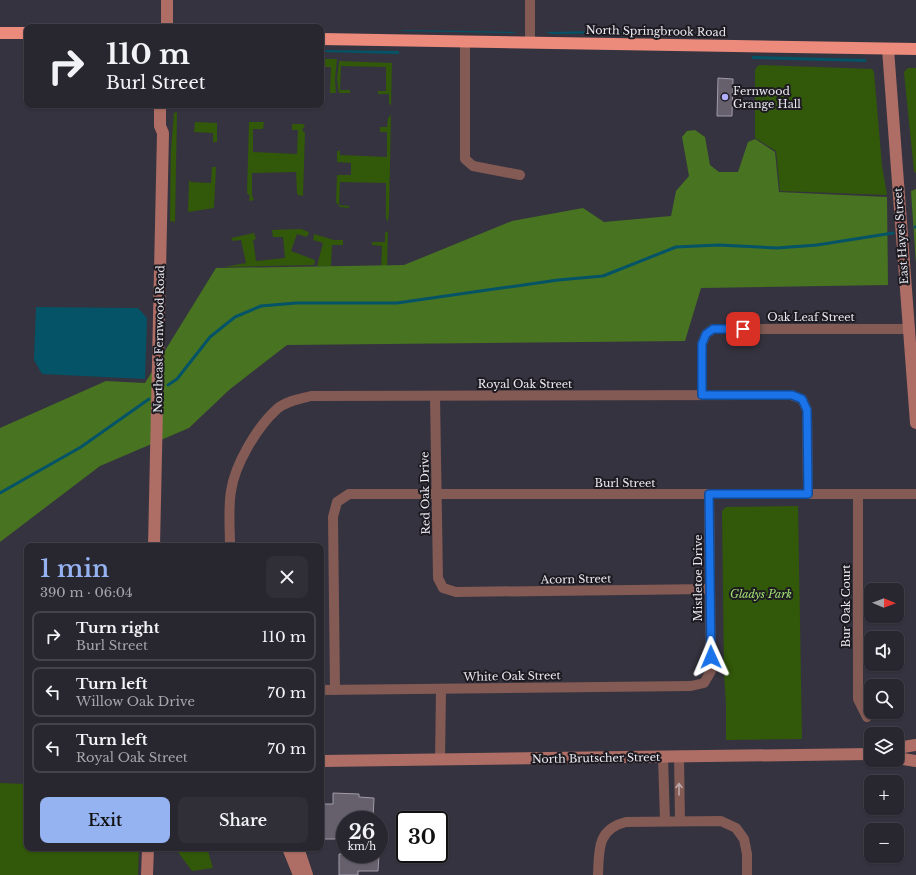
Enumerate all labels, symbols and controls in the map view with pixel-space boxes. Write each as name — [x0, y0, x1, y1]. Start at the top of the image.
street label: North Springbrook Road — [586, 23, 727, 39]
text: 110 m — [106, 37, 190, 72]
icon: right — [40, 40, 92, 92]
text: Burl Street — [106, 72, 206, 94]
place label: Fernwood Grange Hall — [733, 84, 801, 111]
marker: Fernwood Grange Hall — [720, 92, 730, 102]
street label: East Hayes Street — [891, 186, 911, 285]
street label: Northeast Fernwood Road — [151, 264, 167, 413]
street label: Oak Leaf Street — [767, 310, 856, 324]
pin — [726, 312, 760, 346]
icon: arrive — [732, 318, 754, 340]
street label: Royal Oak Street — [478, 377, 573, 391]
street label: Red Oak Drive — [417, 451, 433, 535]
street label: Burl Street — [595, 476, 656, 490]
street label: Mistletoe Drive — [691, 534, 705, 622]
text: 1 min — [40, 554, 109, 583]
button: close — [266, 556, 308, 598]
street label: Bur Oak Court — [839, 564, 853, 647]
street label: Acorn Street — [540, 571, 612, 587]
north arrow — [864, 583, 904, 623]
map controls — [864, 583, 904, 863]
text: 390 m · 06:04 — [40, 584, 133, 601]
park label: Gladys Park — [730, 587, 792, 601]
text: Turn right — [76, 618, 159, 637]
icon: right — [42, 625, 64, 647]
text: 110 m — [262, 627, 306, 646]
button: sound — [864, 631, 904, 671]
position arrow — [690, 636, 732, 678]
text: Burl Street — [76, 637, 148, 654]
street label: White Oak Street — [462, 668, 562, 684]
text: Turn left — [76, 674, 147, 693]
button: search — [864, 679, 904, 719]
icon: left — [42, 681, 64, 703]
text: 70 m — [267, 683, 306, 702]
text: Willow Oak Drive — [76, 693, 195, 710]
button: layers — [864, 727, 904, 767]
text: Turn left — [76, 730, 147, 749]
icon: left — [42, 737, 64, 759]
text: 70 m — [267, 739, 306, 758]
text: Royal Oak Street — [76, 749, 188, 766]
street label: North Brutscher Street — [532, 750, 661, 766]
button: + — [864, 775, 904, 815]
one-way arrow — [675, 783, 683, 796]
button: Exit — [40, 797, 170, 843]
button: Share — [178, 797, 308, 843]
speed limit sign: 30 — [396, 811, 448, 863]
text: 26 — [349, 820, 375, 844]
button: − — [864, 823, 904, 863]
text: km/h — [348, 840, 376, 853]

